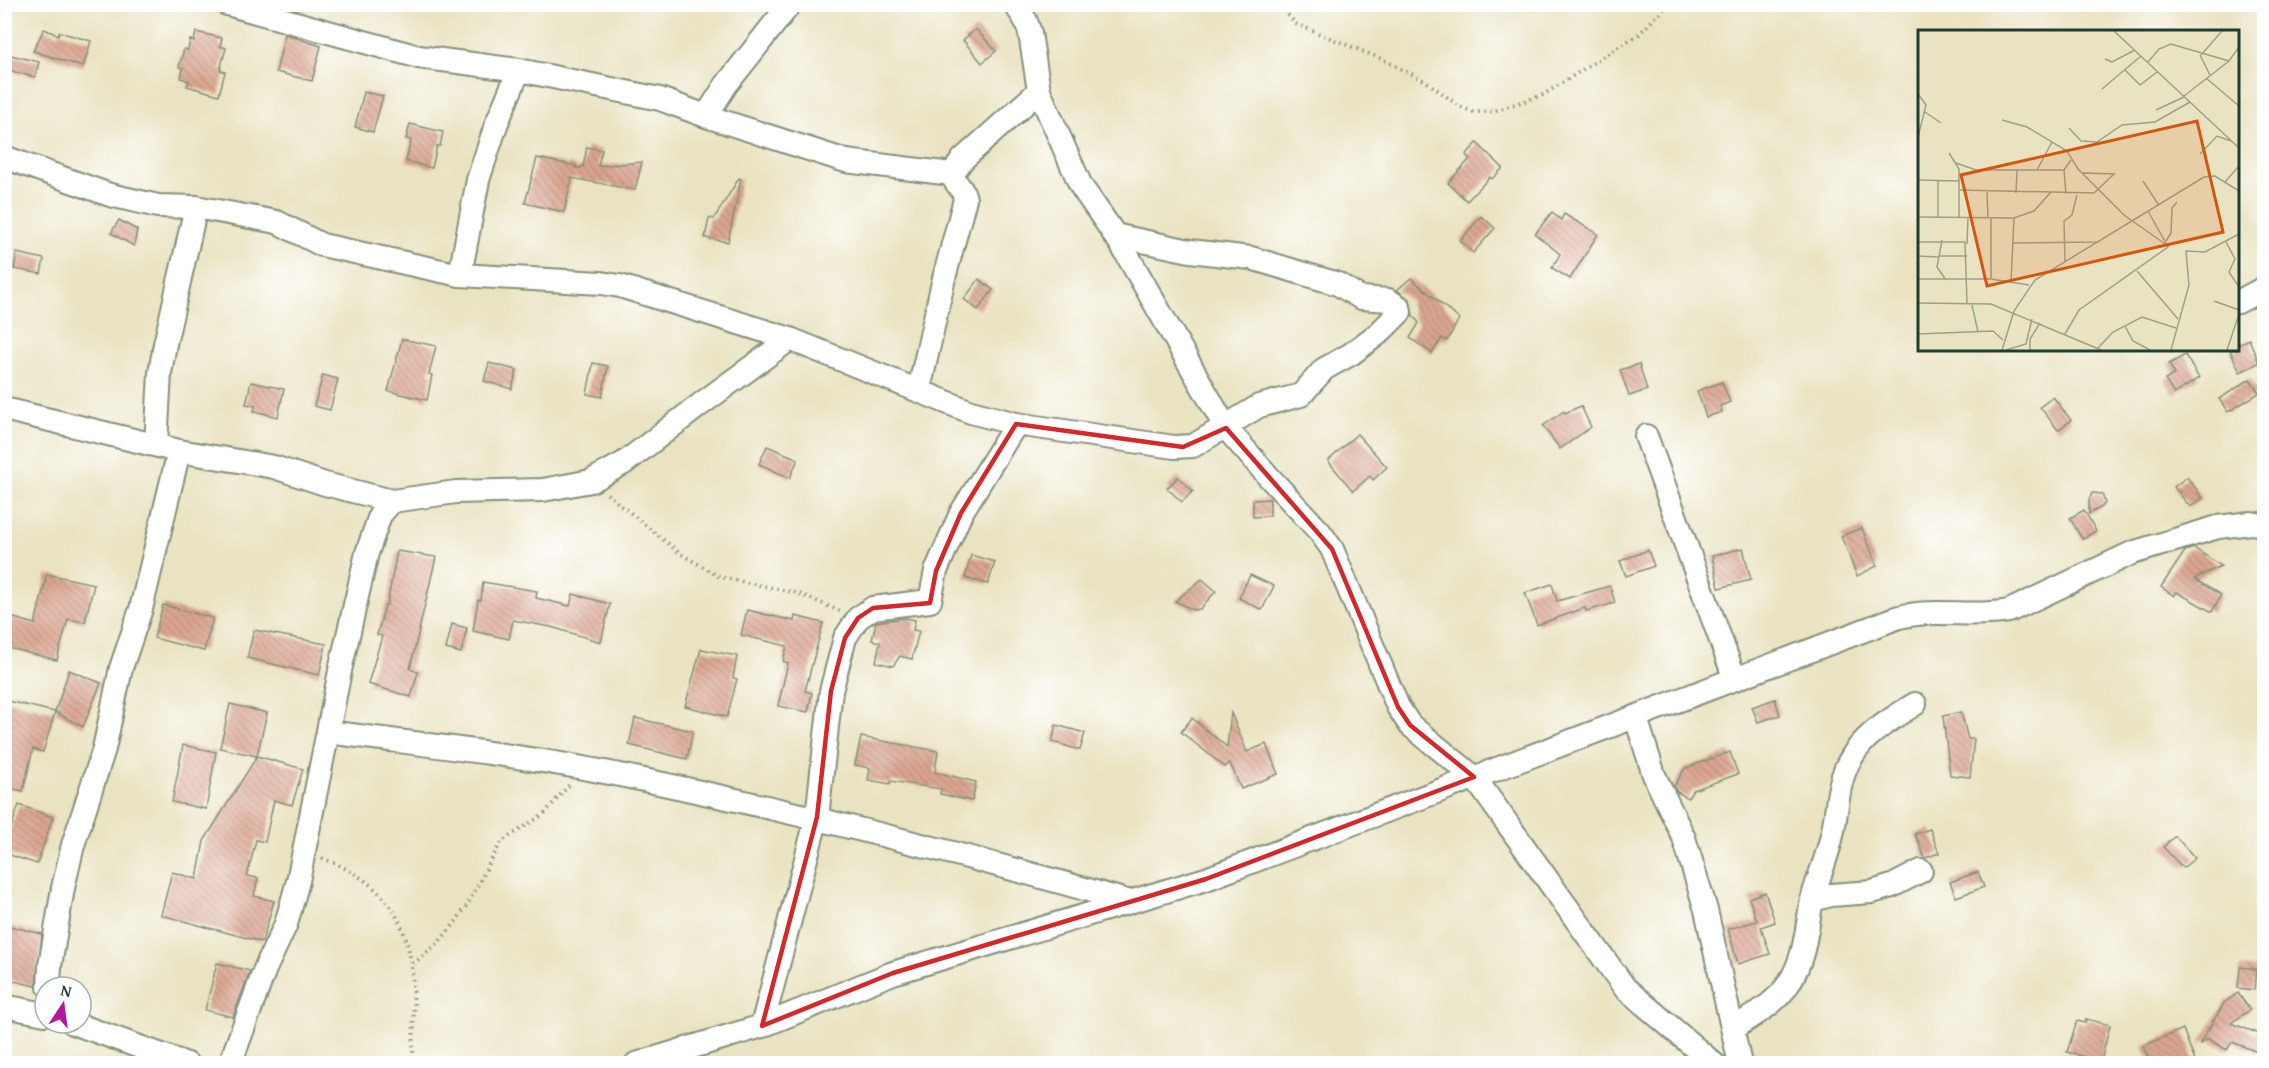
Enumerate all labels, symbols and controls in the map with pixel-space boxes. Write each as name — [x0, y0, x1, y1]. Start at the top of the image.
inset map — [1918, 30, 2239, 351]
north arrow — [33, 975, 93, 1035]
text: N — [58, 977, 75, 1003]

